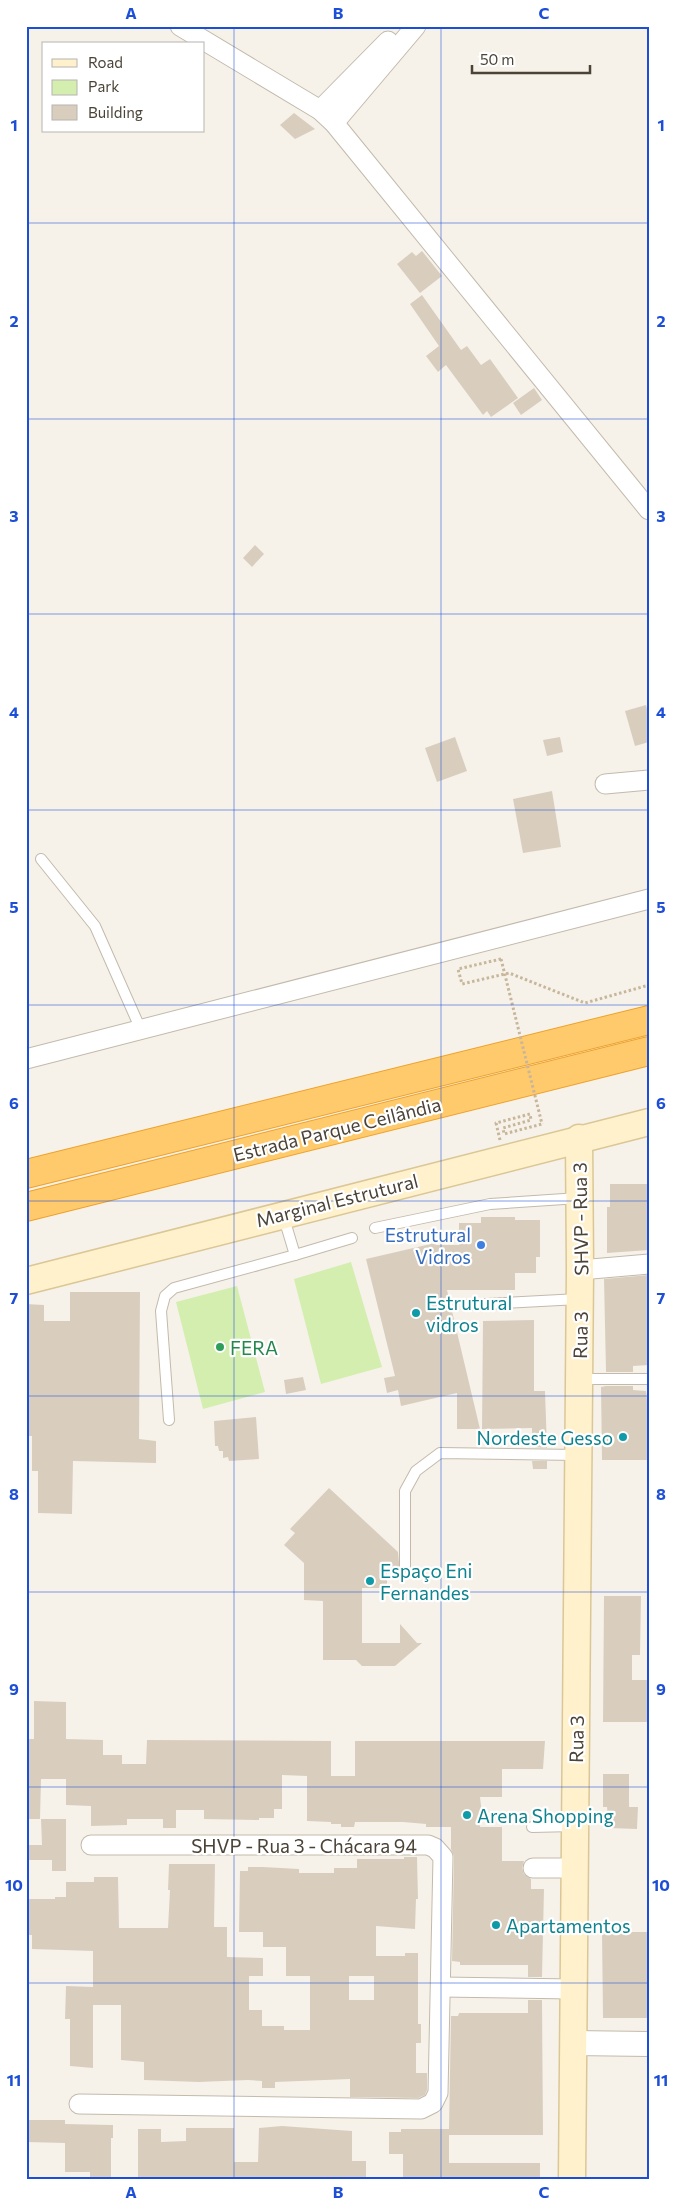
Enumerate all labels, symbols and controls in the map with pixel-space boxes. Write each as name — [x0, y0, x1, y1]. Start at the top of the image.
text: A — [125, 3, 137, 22]
text: B — [333, 3, 344, 22]
text: C — [539, 3, 550, 22]
legend — [42, 42, 205, 132]
scale bar — [472, 42, 590, 74]
text: 50 m — [480, 50, 514, 68]
text: Road — [88, 53, 123, 71]
text: Park — [88, 77, 119, 95]
text: Building — [88, 103, 143, 121]
text: 1 — [10, 115, 18, 134]
text: 1 — [657, 115, 665, 134]
text: 2 — [9, 311, 19, 330]
text: 2 — [656, 311, 666, 330]
text: 3 — [9, 506, 19, 525]
text: 3 — [656, 506, 666, 525]
text: 4 — [9, 702, 19, 721]
text: 4 — [656, 702, 666, 721]
text: 5 — [9, 897, 19, 916]
text: 5 — [656, 897, 666, 916]
street label: Estrada Parque Ceilândia — [231, 1092, 443, 1166]
text: 6 — [9, 1093, 19, 1112]
text: 6 — [656, 1093, 666, 1112]
street label: SHVP - Rua 3 — [568, 1162, 592, 1276]
street label: Marginal Estrutural — [254, 1169, 420, 1231]
place label: Estrutural Vidros — [385, 1223, 471, 1268]
marker: Estrutural Vidros — [475, 1239, 487, 1251]
text: 7 — [10, 1288, 19, 1307]
text: 7 — [657, 1288, 666, 1307]
place label: Estrutural vidros — [426, 1291, 512, 1336]
marker: Estrutural vidros — [410, 1307, 422, 1319]
street label: Rua 3 — [568, 1311, 592, 1359]
place label: FERA — [230, 1336, 278, 1359]
marker: FERA — [214, 1341, 226, 1353]
place label: Nordeste Gesso — [477, 1426, 613, 1449]
marker: Nordeste Gesso — [617, 1431, 629, 1443]
text: 8 — [9, 1484, 19, 1503]
text: 8 — [656, 1484, 666, 1503]
place label: Espaço Eni Fernandes — [380, 1559, 472, 1604]
marker: Espaço Eni Fernandes — [364, 1575, 376, 1587]
text: 9 — [9, 1679, 19, 1698]
text: 9 — [656, 1679, 666, 1698]
street label: Rua 3 — [564, 1715, 588, 1763]
place label: Arena Shopping — [477, 1804, 614, 1827]
marker: Arena Shopping — [461, 1809, 473, 1821]
street label: SHVP - Rua 3 - Chácara 94 — [191, 1834, 417, 1857]
text: 10 — [5, 1875, 23, 1894]
text: 10 — [652, 1875, 670, 1894]
place label: Apartamentos — [506, 1914, 631, 1937]
marker: Apartamentos — [490, 1919, 502, 1931]
text: 11 — [7, 2070, 21, 2089]
text: 11 — [654, 2070, 668, 2089]
text: A — [125, 2182, 137, 2201]
text: B — [333, 2182, 344, 2201]
text: C — [539, 2182, 550, 2201]

